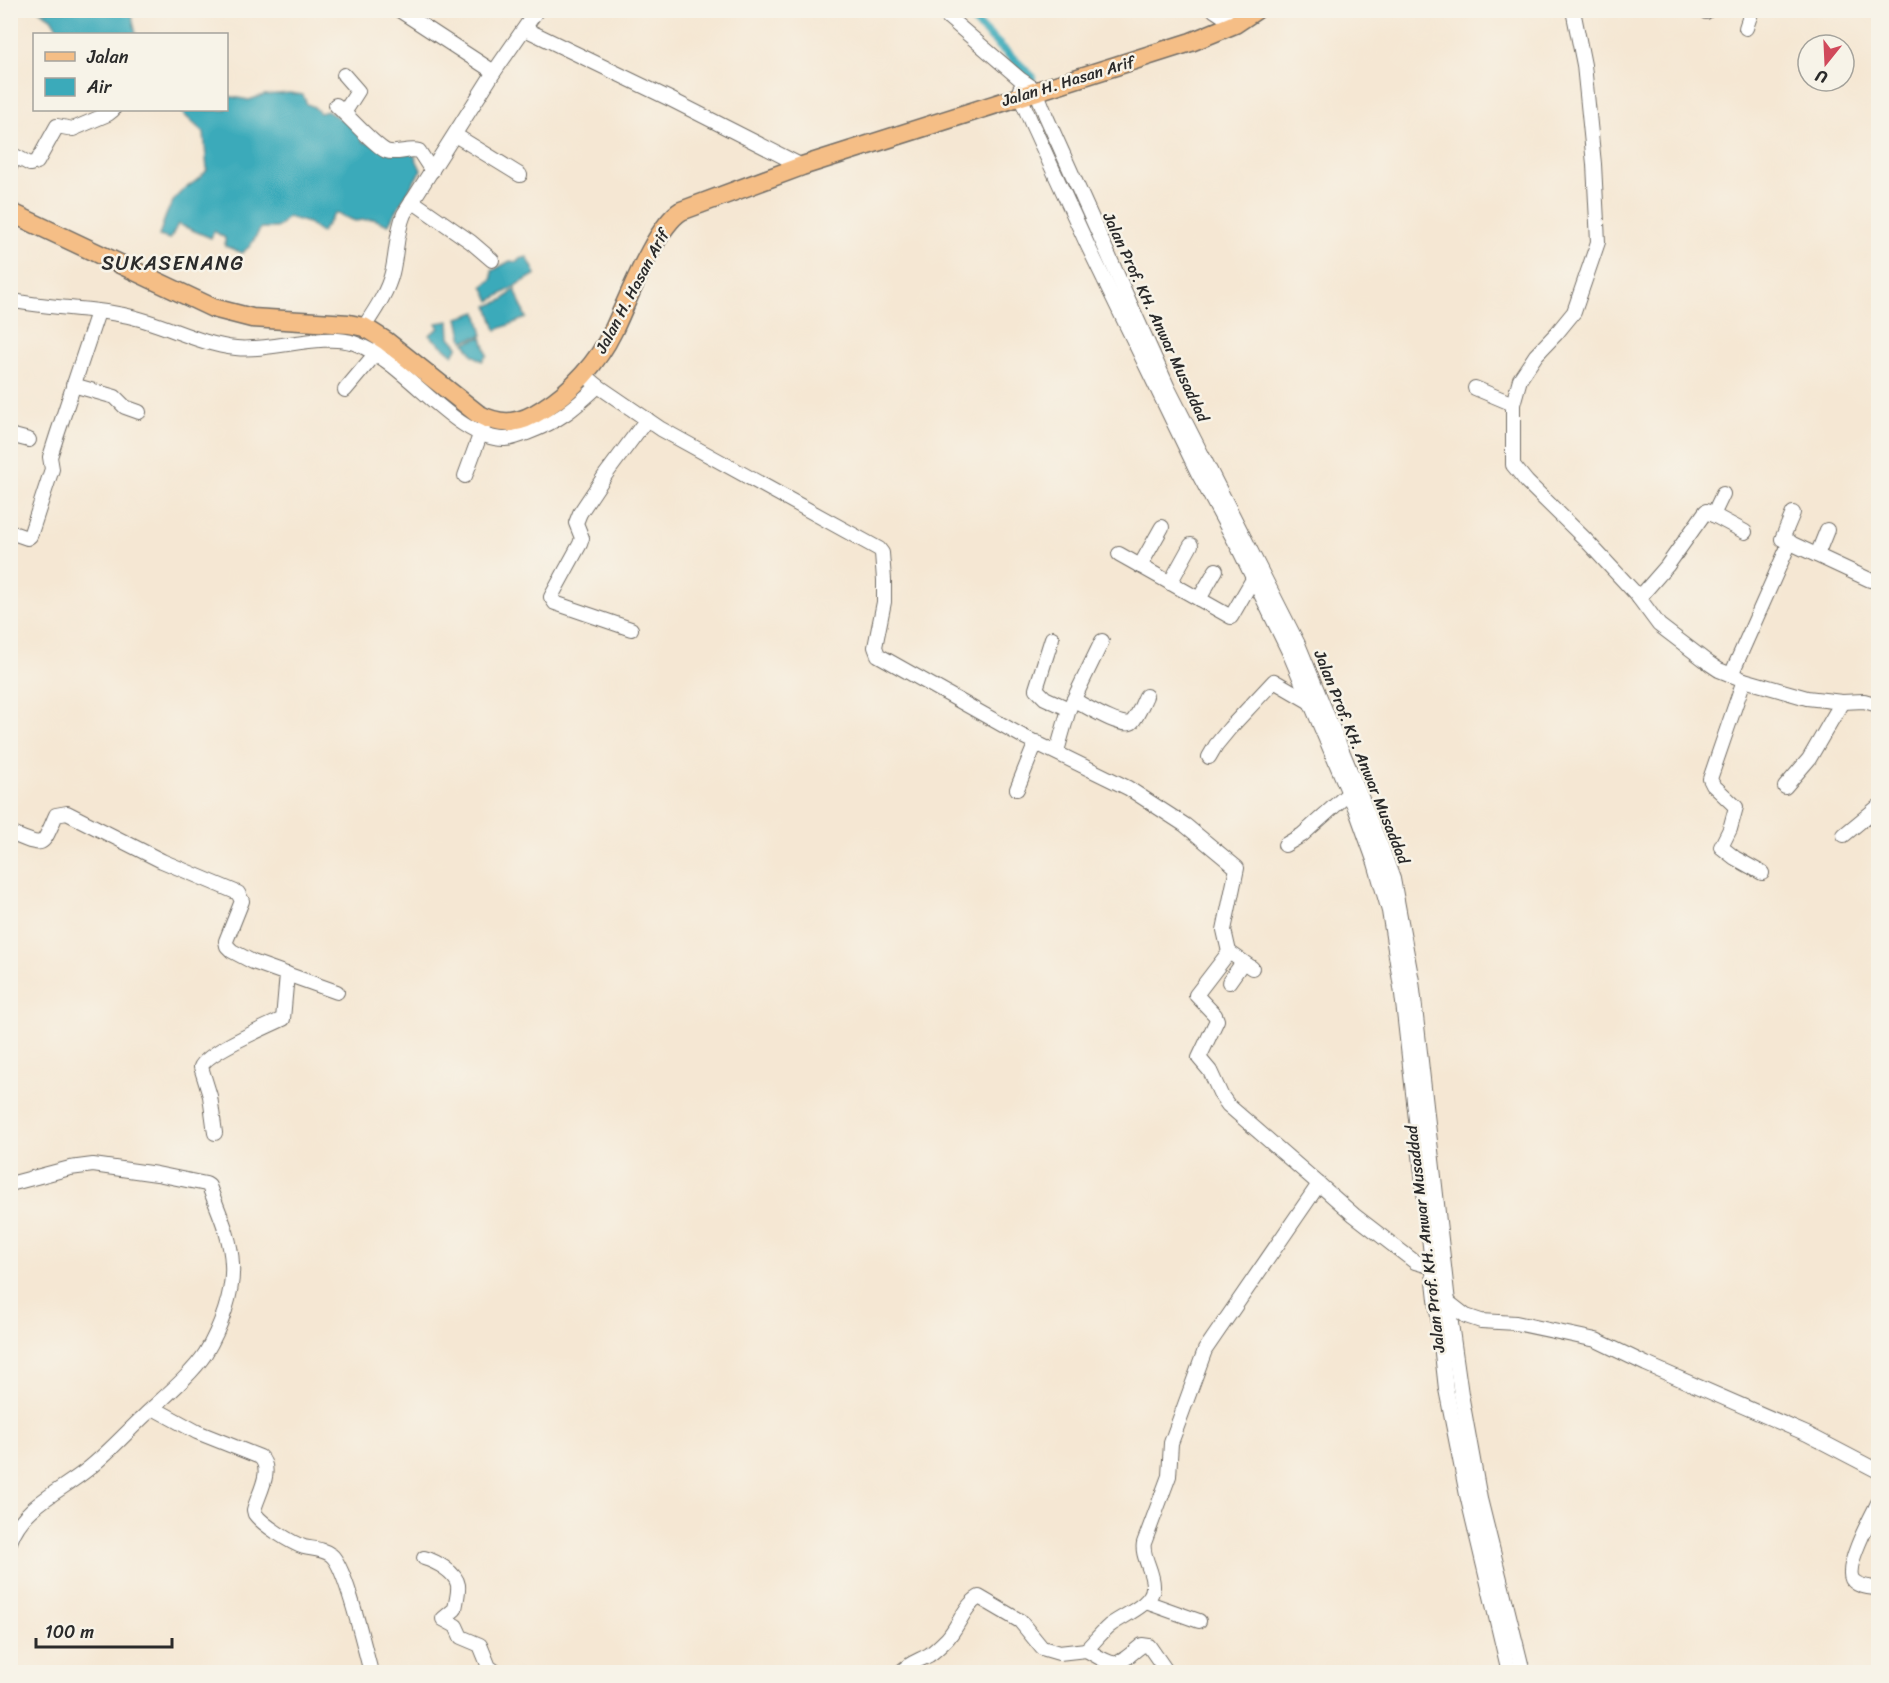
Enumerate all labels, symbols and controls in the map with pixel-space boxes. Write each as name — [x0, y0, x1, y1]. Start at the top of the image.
legend — [33, 33, 228, 111]
north arrow — [1796, 33, 1856, 93]
text: Jalan — [86, 41, 129, 73]
street label: Jalan H. Hasan Arif — [997, 47, 1140, 115]
text: U — [1811, 61, 1831, 92]
text: Air — [86, 71, 113, 103]
street label: Jalan Prof. KH. Anwar Musaddad — [1094, 206, 1218, 428]
street label: Jalan H. Hasan Arif — [586, 222, 678, 359]
district label: SUKASENANG — [101, 246, 245, 281]
street label: Jalan Prof. KH. Anwar Musaddad — [1305, 645, 1419, 870]
street label: Jalan Prof. KH. Anwar Musaddad — [1396, 1122, 1453, 1355]
scale bar — [36, 1611, 172, 1649]
text: 100 m — [45, 1616, 94, 1648]

